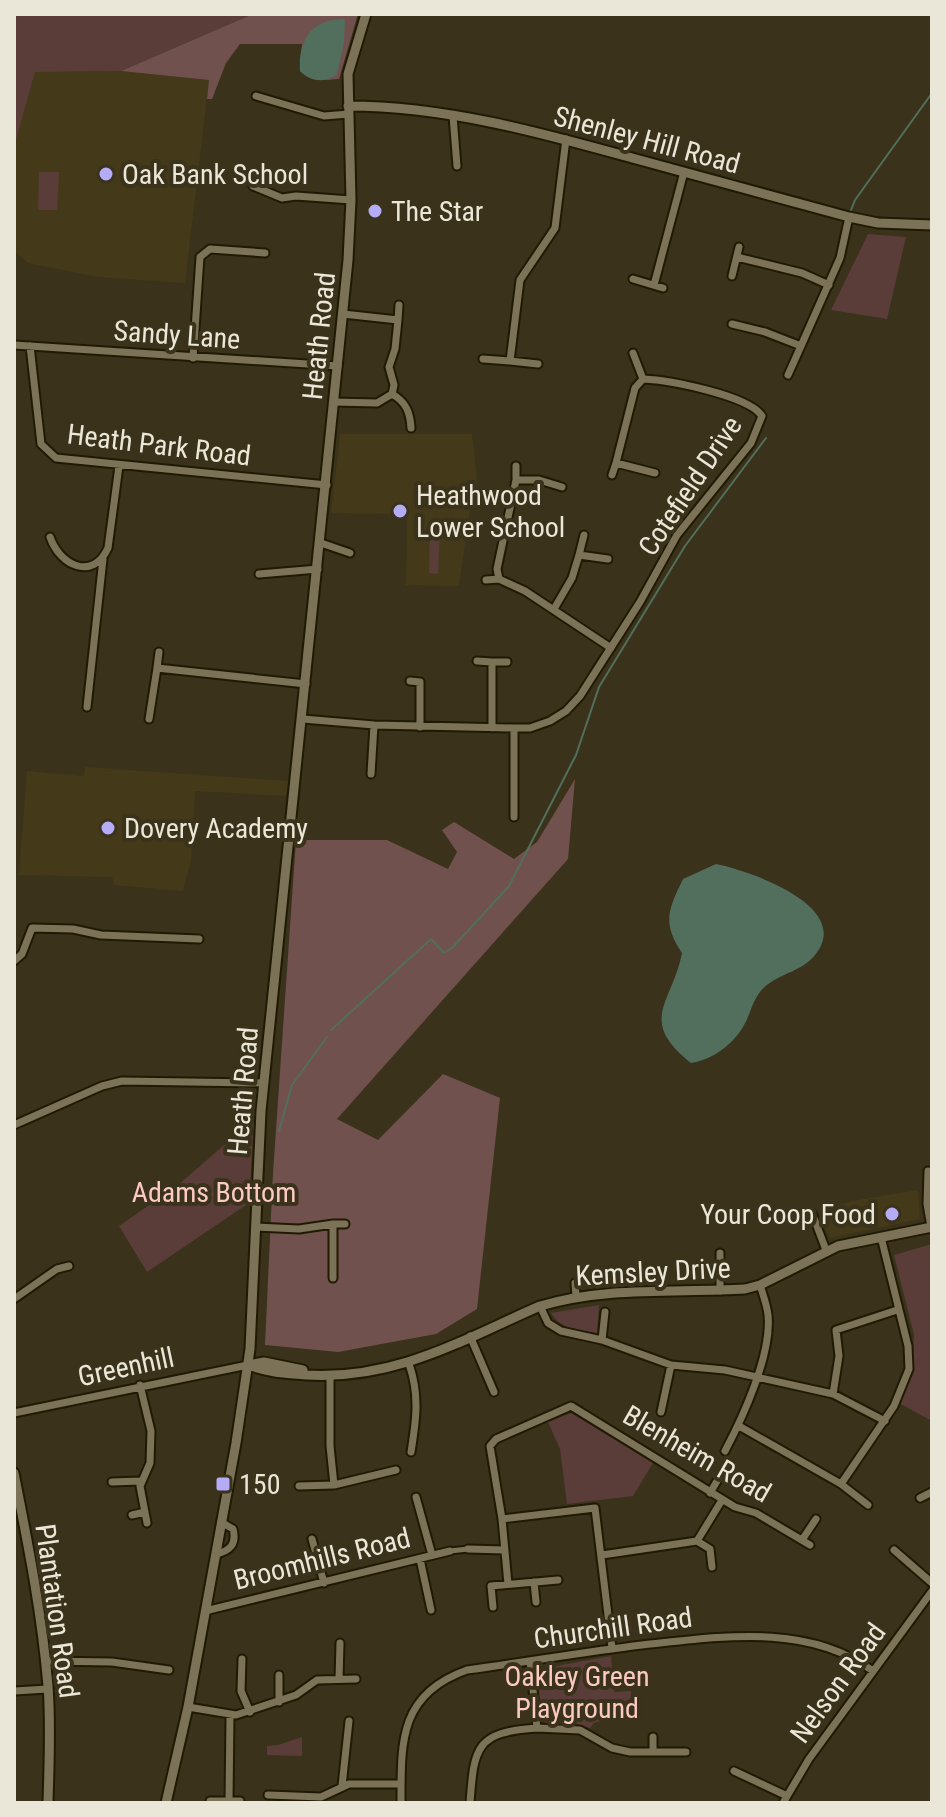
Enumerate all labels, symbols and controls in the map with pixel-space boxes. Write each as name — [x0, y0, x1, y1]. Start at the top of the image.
street label: Shenley Hill Road — [550, 99, 744, 181]
place label: Oak Bank School — [122, 158, 308, 191]
marker: Oak Bank School — [97, 165, 115, 183]
place label: The Star — [391, 195, 483, 228]
marker: The Star — [366, 202, 384, 220]
street label: Heath Road — [296, 270, 342, 402]
street label: Sandy Lane — [113, 314, 241, 356]
street label: Cotefield Drive — [631, 410, 749, 562]
street label: Heath Park Road — [65, 417, 253, 473]
place label: Heathwood Lower School — [416, 479, 565, 544]
marker: Heathwood Lower School — [391, 502, 409, 520]
place label: Dovery Academy — [124, 812, 308, 845]
marker: Dovery Academy — [99, 819, 117, 837]
street label: Heath Road — [221, 1026, 265, 1156]
park label: Adams Bottom — [132, 1176, 296, 1209]
place label: Your Coop Food — [700, 1198, 876, 1231]
marker: Your Coop Food — [883, 1205, 901, 1223]
street label: Kemsley Drive — [575, 1251, 731, 1293]
street label: Greenhill — [75, 1341, 177, 1393]
street label: Blenheim Road — [617, 1398, 777, 1510]
place label: 150 — [239, 1468, 280, 1501]
marker: 150 — [214, 1475, 232, 1493]
street label: Broomhills Road — [230, 1521, 414, 1597]
street label: Plantation Road — [28, 1522, 86, 1700]
street label: Churchill Road — [532, 1601, 694, 1655]
street label: Nelson Road — [784, 1617, 892, 1749]
park label: Oakley Green Playground — [505, 1660, 649, 1725]

